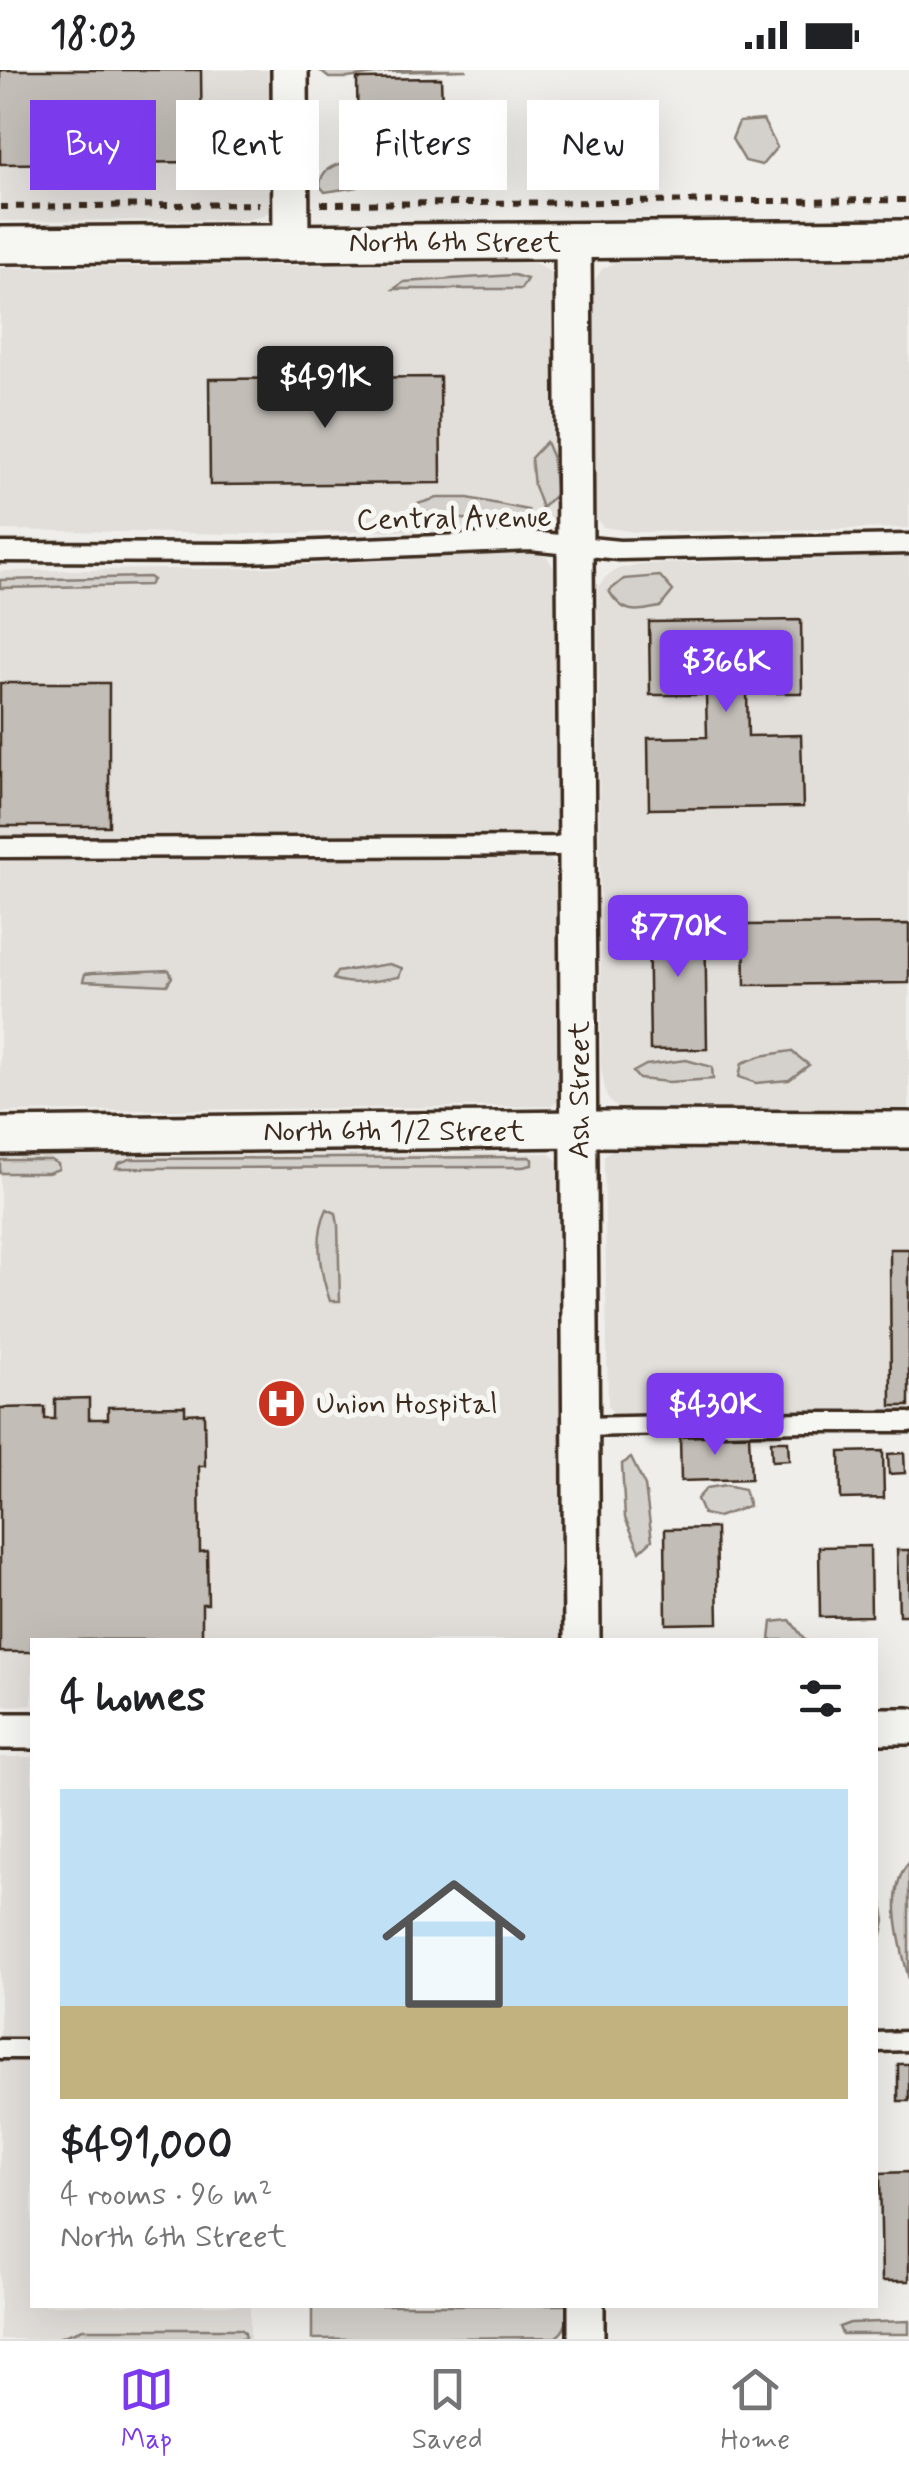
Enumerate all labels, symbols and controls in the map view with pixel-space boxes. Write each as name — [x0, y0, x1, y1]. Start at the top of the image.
text: 18:03 — [50, 11, 135, 60]
chip: Buy — [30, 100, 156, 190]
chip: Rent — [176, 100, 319, 190]
chip: Filters — [339, 100, 507, 190]
chip: New — [527, 100, 659, 190]
street label: North 6th Street — [349, 223, 562, 262]
pin: $491K — [255, 346, 395, 431]
text: $491K — [279, 357, 371, 399]
street label: Central Avenue — [356, 498, 552, 540]
pin: $366K — [656, 630, 796, 715]
text: $366K — [682, 641, 770, 683]
pin: $770K — [608, 895, 748, 980]
text: $770K — [630, 906, 726, 948]
street label: Ash Street — [560, 1020, 599, 1159]
street label: North 6th 1/2 Street — [263, 1112, 525, 1151]
pin: $430K — [645, 1373, 785, 1458]
hospital icon: Union Hospital — [255, 1378, 307, 1430]
text: $430K — [669, 1384, 761, 1426]
place label: Union Hospital — [316, 1385, 498, 1424]
text: 4 homes — [60, 1671, 206, 1726]
icon: filters — [793, 1671, 848, 1726]
icon: home — [364, 1854, 544, 2034]
text: $491,000 — [60, 2119, 232, 2174]
text: 4 rooms · 96 m² — [60, 2174, 273, 2216]
text: North 6th Street — [60, 2216, 287, 2258]
tab: Map — [119, 2362, 174, 2459]
tab: Saved — [412, 2362, 483, 2459]
tab: Home — [720, 2362, 790, 2459]

